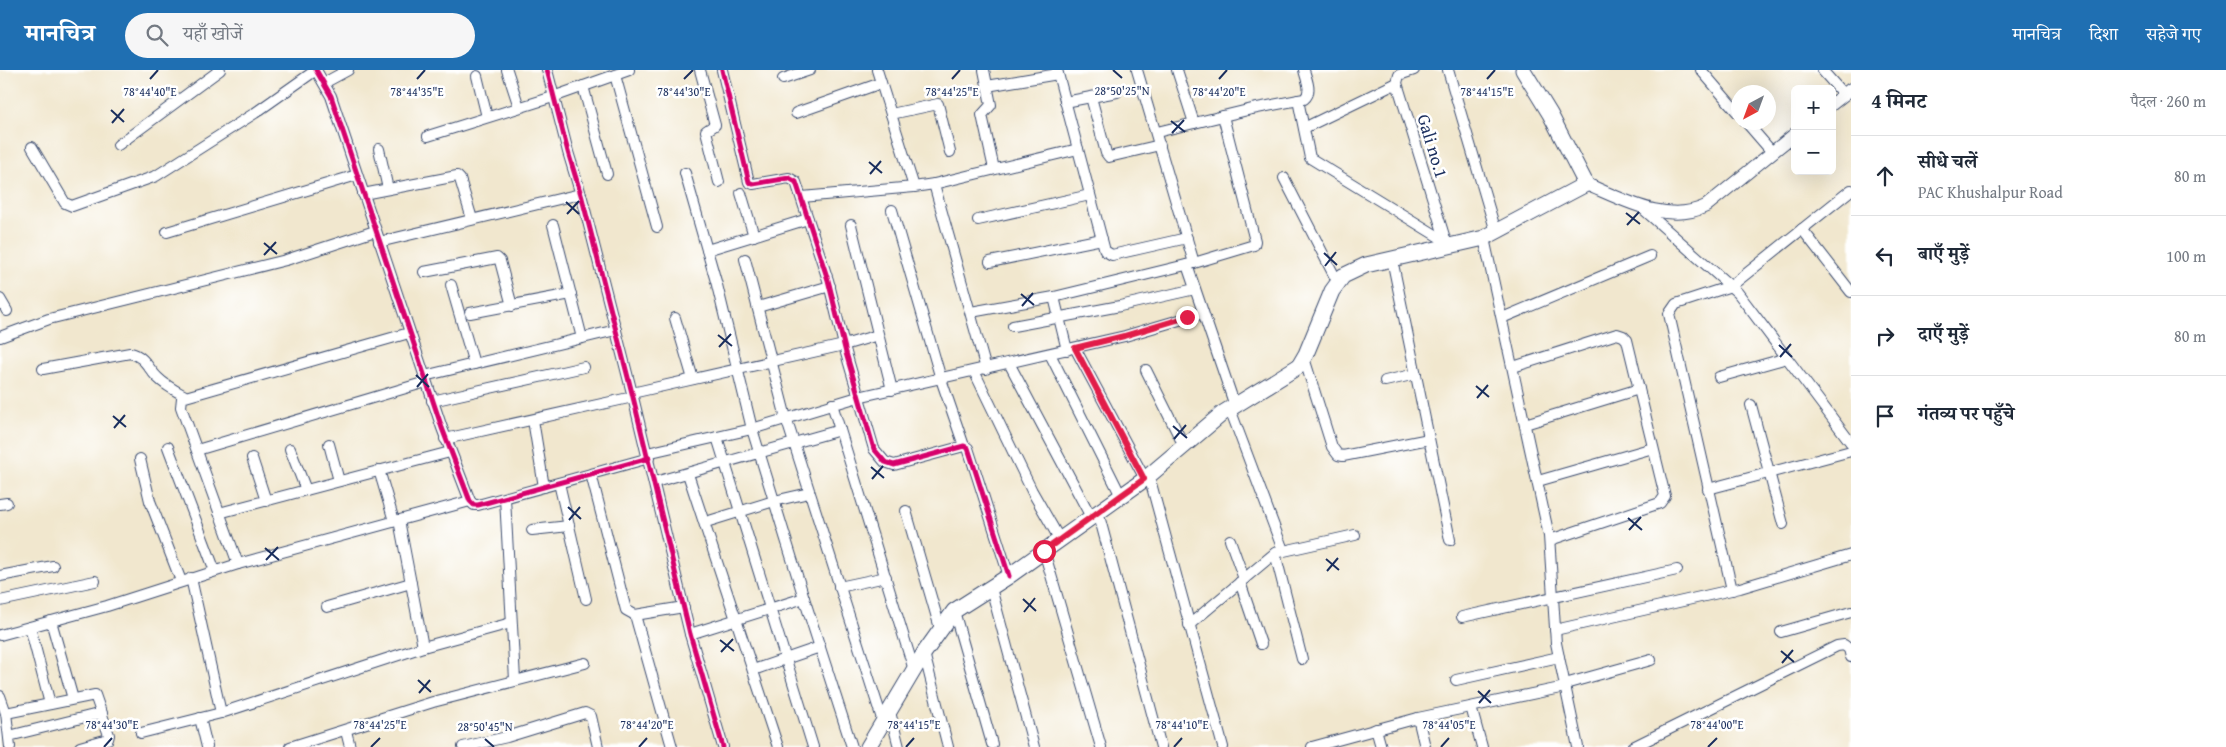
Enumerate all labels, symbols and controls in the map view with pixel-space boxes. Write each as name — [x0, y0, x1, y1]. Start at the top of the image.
search box — [125, 13, 475, 58]
text: मानचित्र — [25, 15, 95, 50]
text: यहाँ खोजें — [183, 19, 243, 47]
text: मानचित्र — [2012, 20, 2061, 47]
text: दिशा — [2089, 20, 2118, 47]
text: सहेजे गए — [2146, 20, 2201, 47]
icon: search — [143, 21, 171, 49]
text: 28°50'25"N — [1094, 82, 1150, 99]
text: 78°44'40"E — [123, 83, 177, 100]
text: 78°44'35"E — [390, 83, 444, 100]
text: 78°44'30"E — [657, 83, 711, 100]
text: 78°44'25"E — [925, 83, 979, 100]
text: 78°44'20"E — [1192, 83, 1246, 100]
text: 78°44'15"E — [1460, 83, 1514, 100]
north arrow — [1731, 85, 1776, 130]
map controls — [1791, 85, 1836, 175]
button: + — [1791, 85, 1836, 130]
text: 4 मिनट — [1871, 85, 1926, 116]
text: पैदल · 260 m — [2130, 89, 2206, 113]
street label: Gali no.1 — [1411, 111, 1455, 181]
button: − — [1791, 130, 1836, 175]
text: सीधे चलें — [1918, 147, 1977, 175]
icon: ahead — [1871, 162, 1899, 190]
text: 80 m — [2174, 164, 2206, 188]
text: PAC Khushalpur Road — [1918, 180, 2063, 204]
text: बाएँ मुड़ें — [1918, 239, 1969, 267]
icon: left — [1871, 242, 1899, 270]
text: 100 m — [2166, 244, 2206, 268]
route end — [1176, 306, 1199, 329]
text: दाएँ मुड़ें — [1918, 319, 1969, 347]
icon: right — [1871, 322, 1899, 350]
text: 80 m — [2174, 324, 2206, 348]
text: गंतव्य पर पहुँचे — [1918, 399, 2014, 427]
icon: arrive — [1871, 402, 1899, 430]
route start — [1033, 540, 1056, 563]
text: 78°44'30"E — [85, 716, 139, 733]
text: 78°44'25"E — [353, 716, 407, 733]
text: 78°44'20"E — [620, 716, 674, 733]
text: 78°44'15"E — [887, 716, 941, 733]
text: 78°44'10"E — [1155, 716, 1209, 733]
text: 78°44'05"E — [1422, 716, 1476, 733]
text: 78°44'00"E — [1690, 716, 1744, 733]
text: 28°50'45"N — [457, 718, 513, 735]

